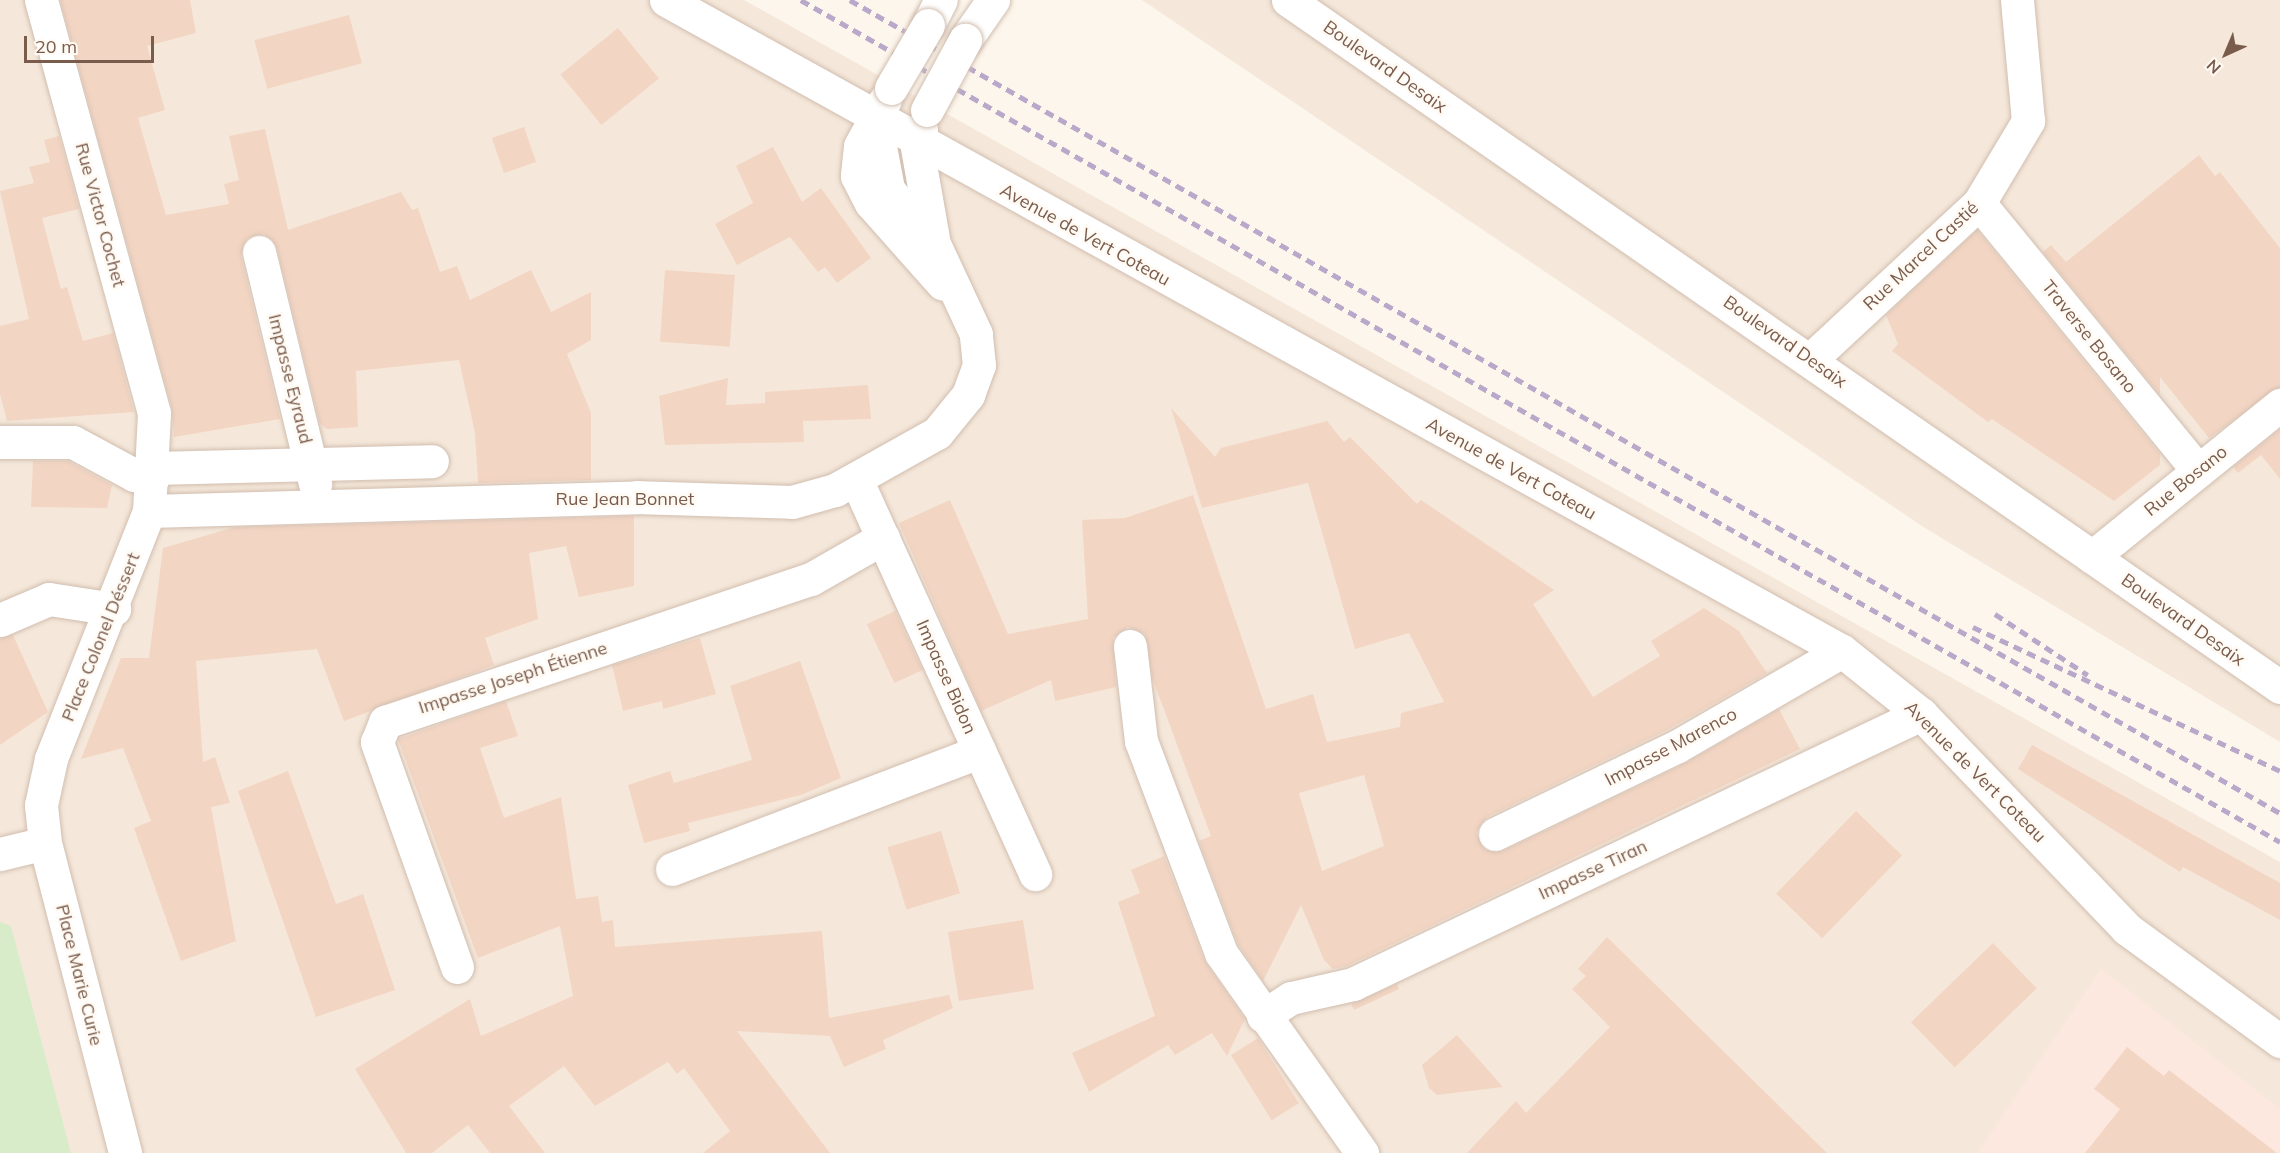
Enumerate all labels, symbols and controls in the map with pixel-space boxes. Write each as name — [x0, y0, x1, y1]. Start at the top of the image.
street label: Boulevard Desaix — [1319, 16, 1451, 118]
scale bar — [27, 24, 158, 62]
north arrow — [2196, 24, 2256, 84]
text: 20 m — [35, 35, 77, 58]
text: N — [2202, 56, 2225, 78]
street label: Rue Victor Cochet — [70, 141, 130, 289]
street label: Avenue de Vert Coteau — [996, 179, 1174, 291]
street label: Rue Marcel Castié — [1859, 197, 1983, 315]
street label: Traverse Bosano — [2037, 276, 2141, 398]
street label: Boulevard Desaix — [1719, 291, 1851, 393]
street label: Impasse Eyraud — [263, 312, 317, 446]
street label: Avenue de Vert Coteau — [1422, 413, 1600, 525]
street label: Rue Bosano — [2140, 441, 2232, 521]
street label: Rue Jean Bonnet — [556, 488, 694, 510]
street label: Place Colonel Déssert — [57, 549, 145, 725]
street label: Boulevard Desaix — [2117, 569, 2249, 671]
street label: Impasse Bidon — [911, 617, 981, 737]
street label: Impasse Joseph Étienne — [416, 637, 610, 719]
street label: Avenue de Vert Coteau — [1900, 697, 2050, 847]
street label: Impasse Marenco — [1601, 703, 1741, 791]
street label: Impasse Tiran — [1535, 835, 1651, 905]
street label: Place Marie Curie — [51, 902, 107, 1048]

